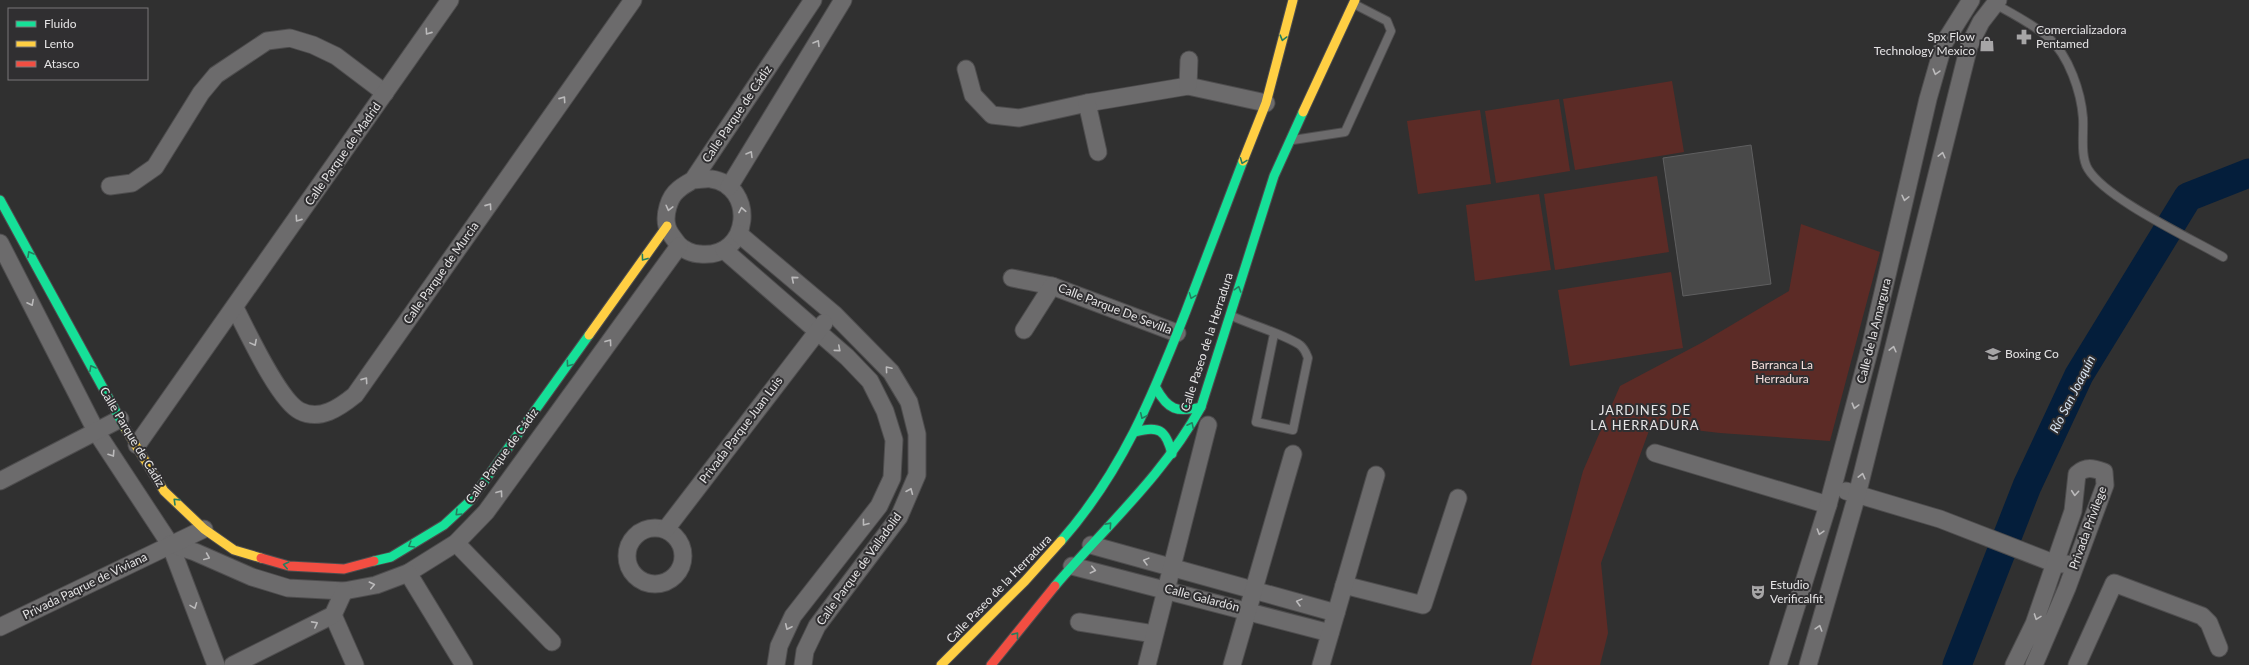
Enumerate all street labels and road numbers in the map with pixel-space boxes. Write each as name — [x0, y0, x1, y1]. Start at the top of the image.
street label: Calle Parque de Cádiz — [698, 62, 775, 165]
street label: Calle Parque de Madrid — [301, 99, 384, 208]
street label: Calle Parque de Murcia — [400, 219, 482, 327]
street label: Calle Paseo de la Herradura — [1177, 271, 1236, 413]
street label: Calle de la Amargura — [1853, 277, 1894, 385]
street label: Calle Parque De Sevilla — [1056, 280, 1174, 337]
street label: Privada Parque Juan Luis — [696, 373, 786, 486]
street label: Calle Parque de Cádiz — [97, 384, 169, 490]
street label: Calle Parque de Cádiz — [462, 405, 542, 506]
street label: Privada Privilege — [2066, 484, 2109, 571]
street label: Calle Parque de Valladolid — [813, 509, 904, 628]
street label: Calle Paseo de la Herradura — [943, 531, 1054, 646]
street label: Privada Paqrue de Viviana — [20, 549, 150, 622]
street label: Calle Galardón — [1163, 580, 1241, 615]

